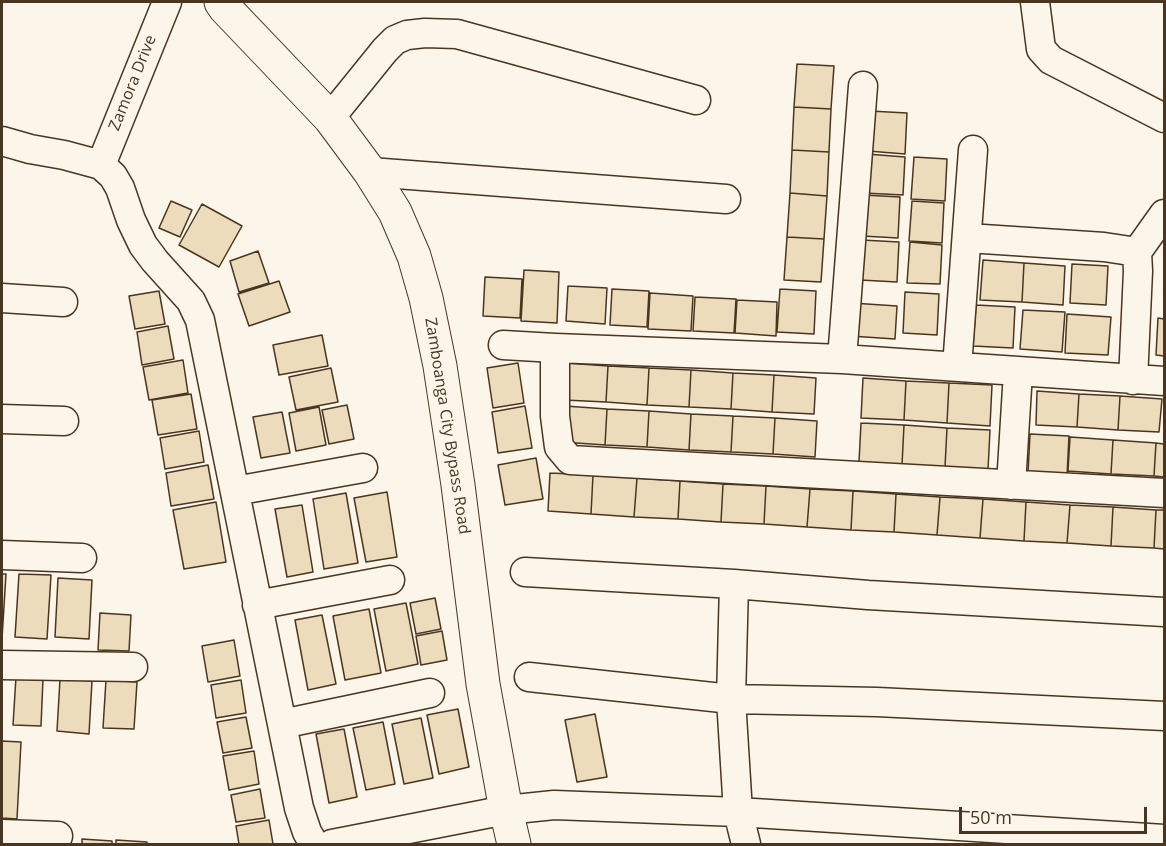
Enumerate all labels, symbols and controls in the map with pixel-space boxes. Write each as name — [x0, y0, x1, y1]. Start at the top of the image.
street label: Zamora Drive — [105, 32, 161, 134]
street label: Zamboanga City Bypass Road — [420, 316, 474, 536]
scale bar — [962, 795, 1150, 833]
text: 50 m — [970, 805, 1012, 829]

